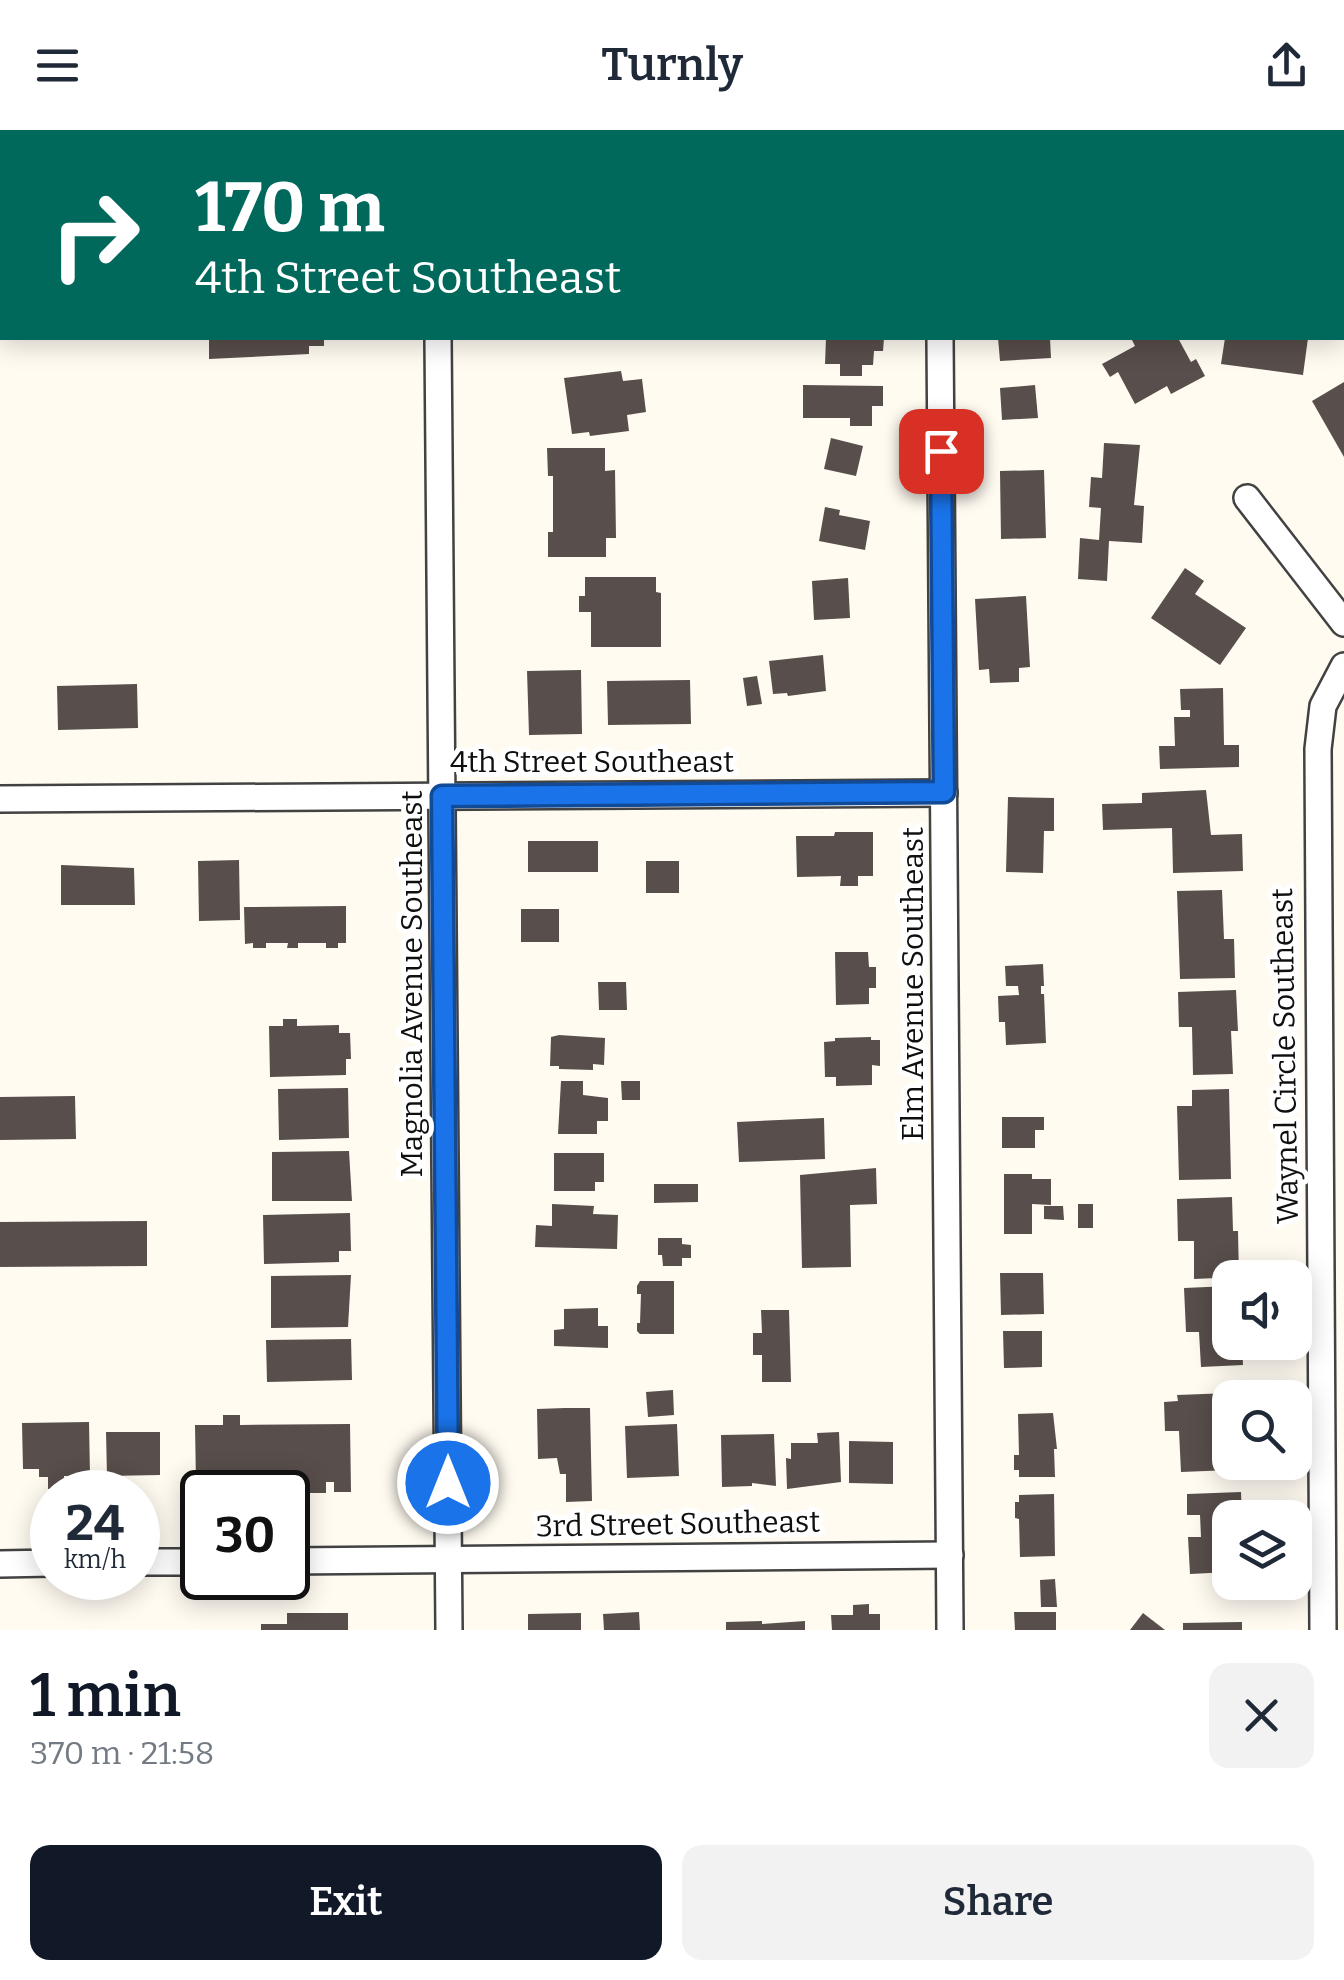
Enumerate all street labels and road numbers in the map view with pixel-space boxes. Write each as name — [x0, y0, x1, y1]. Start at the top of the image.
street label: 4th Street Southeast — [450, 744, 734, 780]
street label: Magnolia Avenue Southeast — [394, 790, 430, 1178]
street label: Elm Avenue Southeast — [895, 827, 931, 1141]
street label: Waynel Circle Southeast — [1264, 888, 1306, 1224]
street label: 3rd Street Southeast — [536, 1504, 821, 1544]

